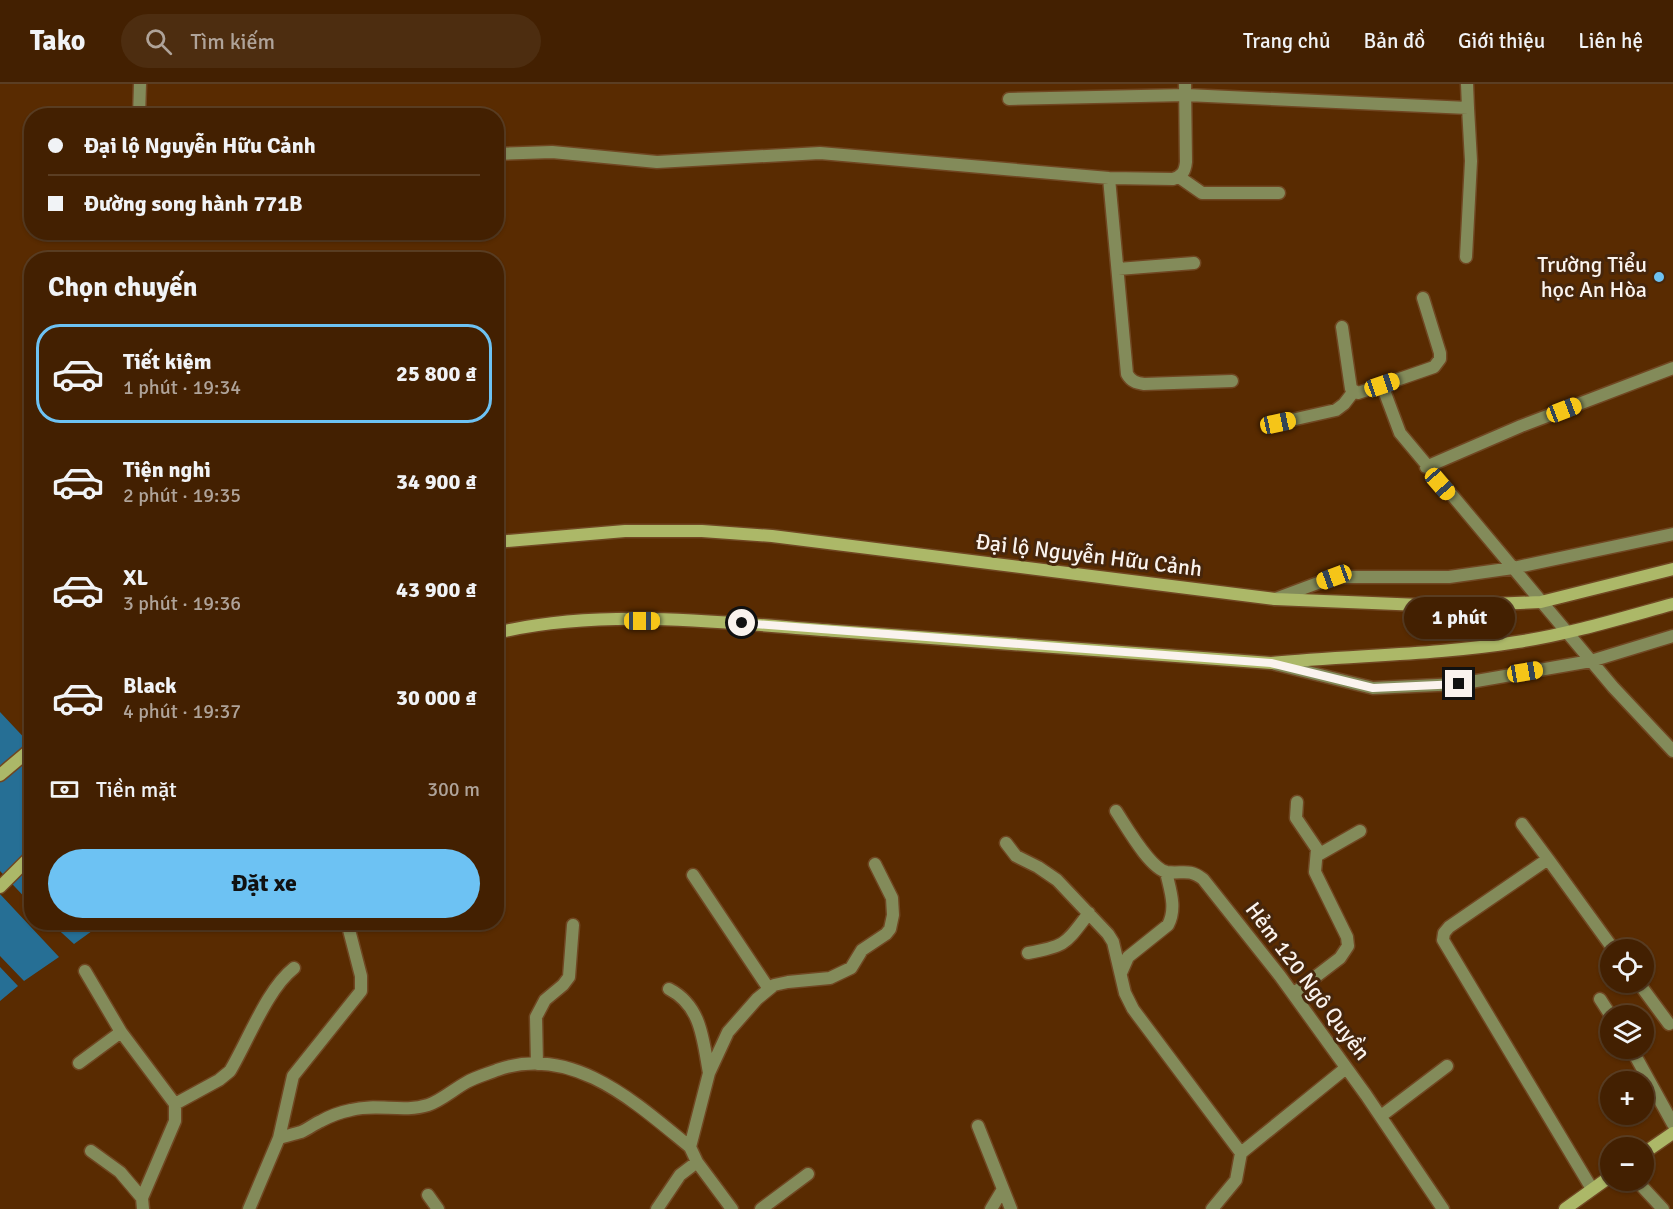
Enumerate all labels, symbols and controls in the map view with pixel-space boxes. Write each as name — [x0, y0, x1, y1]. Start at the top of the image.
search box — [121, 14, 541, 68]
text: Tako — [30, 24, 85, 58]
icon: search — [142, 25, 175, 58]
text: Tìm kiếm — [190, 28, 275, 55]
text: Trang chủ — [1243, 28, 1331, 54]
text: Bản đồ — [1364, 28, 1425, 54]
text: Giới thiệu — [1458, 28, 1545, 54]
text: Liên hệ — [1578, 28, 1643, 54]
text: Đại lộ Nguyễn Hữu Cảnh — [84, 132, 316, 159]
text: Đường song hành 771B — [84, 190, 303, 217]
place label: Trường Tiểu học An Hòa — [1537, 251, 1647, 303]
marker: Trường Tiểu học An Hòa — [1652, 270, 1666, 284]
text: Chọn chuyến — [48, 271, 197, 304]
icon: car — [51, 347, 105, 401]
text: Tiết kiệm — [123, 348, 211, 375]
text: 25 800 ₫ — [396, 360, 477, 387]
car — [1362, 371, 1402, 399]
text: 1 phút · 19:34 — [123, 375, 241, 400]
car — [1544, 395, 1584, 425]
car — [1259, 410, 1297, 436]
icon: car — [51, 455, 105, 509]
text: Tiện nghi — [123, 456, 211, 483]
car — [1421, 465, 1459, 503]
text: 34 900 ₫ — [396, 468, 477, 495]
text: 2 phút · 19:35 — [123, 483, 241, 508]
street label: Đại lộ Nguyễn Hữu Cảnh — [974, 528, 1204, 582]
car — [1314, 562, 1354, 592]
icon: car — [51, 563, 105, 617]
text: XL — [123, 564, 148, 591]
text: 43 900 ₫ — [396, 576, 477, 603]
text: 3 phút · 19:36 — [123, 591, 241, 616]
callout: 1 phút — [1404, 597, 1514, 639]
text: 1 phút — [1432, 605, 1487, 630]
route start — [728, 609, 755, 636]
car — [624, 612, 660, 630]
car — [1506, 660, 1544, 684]
route end — [1445, 670, 1472, 697]
icon: car — [51, 671, 105, 725]
text: Black — [123, 672, 177, 699]
text: 30 000 ₫ — [396, 684, 477, 711]
text: 4 phút · 19:37 — [123, 699, 241, 724]
icon: cash — [48, 773, 81, 806]
text: Tiền mặt — [96, 776, 177, 803]
text: 300 m — [427, 777, 480, 802]
button: Đặt xe — [48, 849, 480, 918]
street label: Hẻm 120 Ngô Quyền — [1240, 897, 1376, 1065]
map controls — [1600, 939, 1654, 1191]
button: locate — [1600, 939, 1654, 993]
button: layers — [1600, 1005, 1654, 1059]
button: + — [1600, 1071, 1654, 1125]
button: − — [1600, 1137, 1654, 1191]

